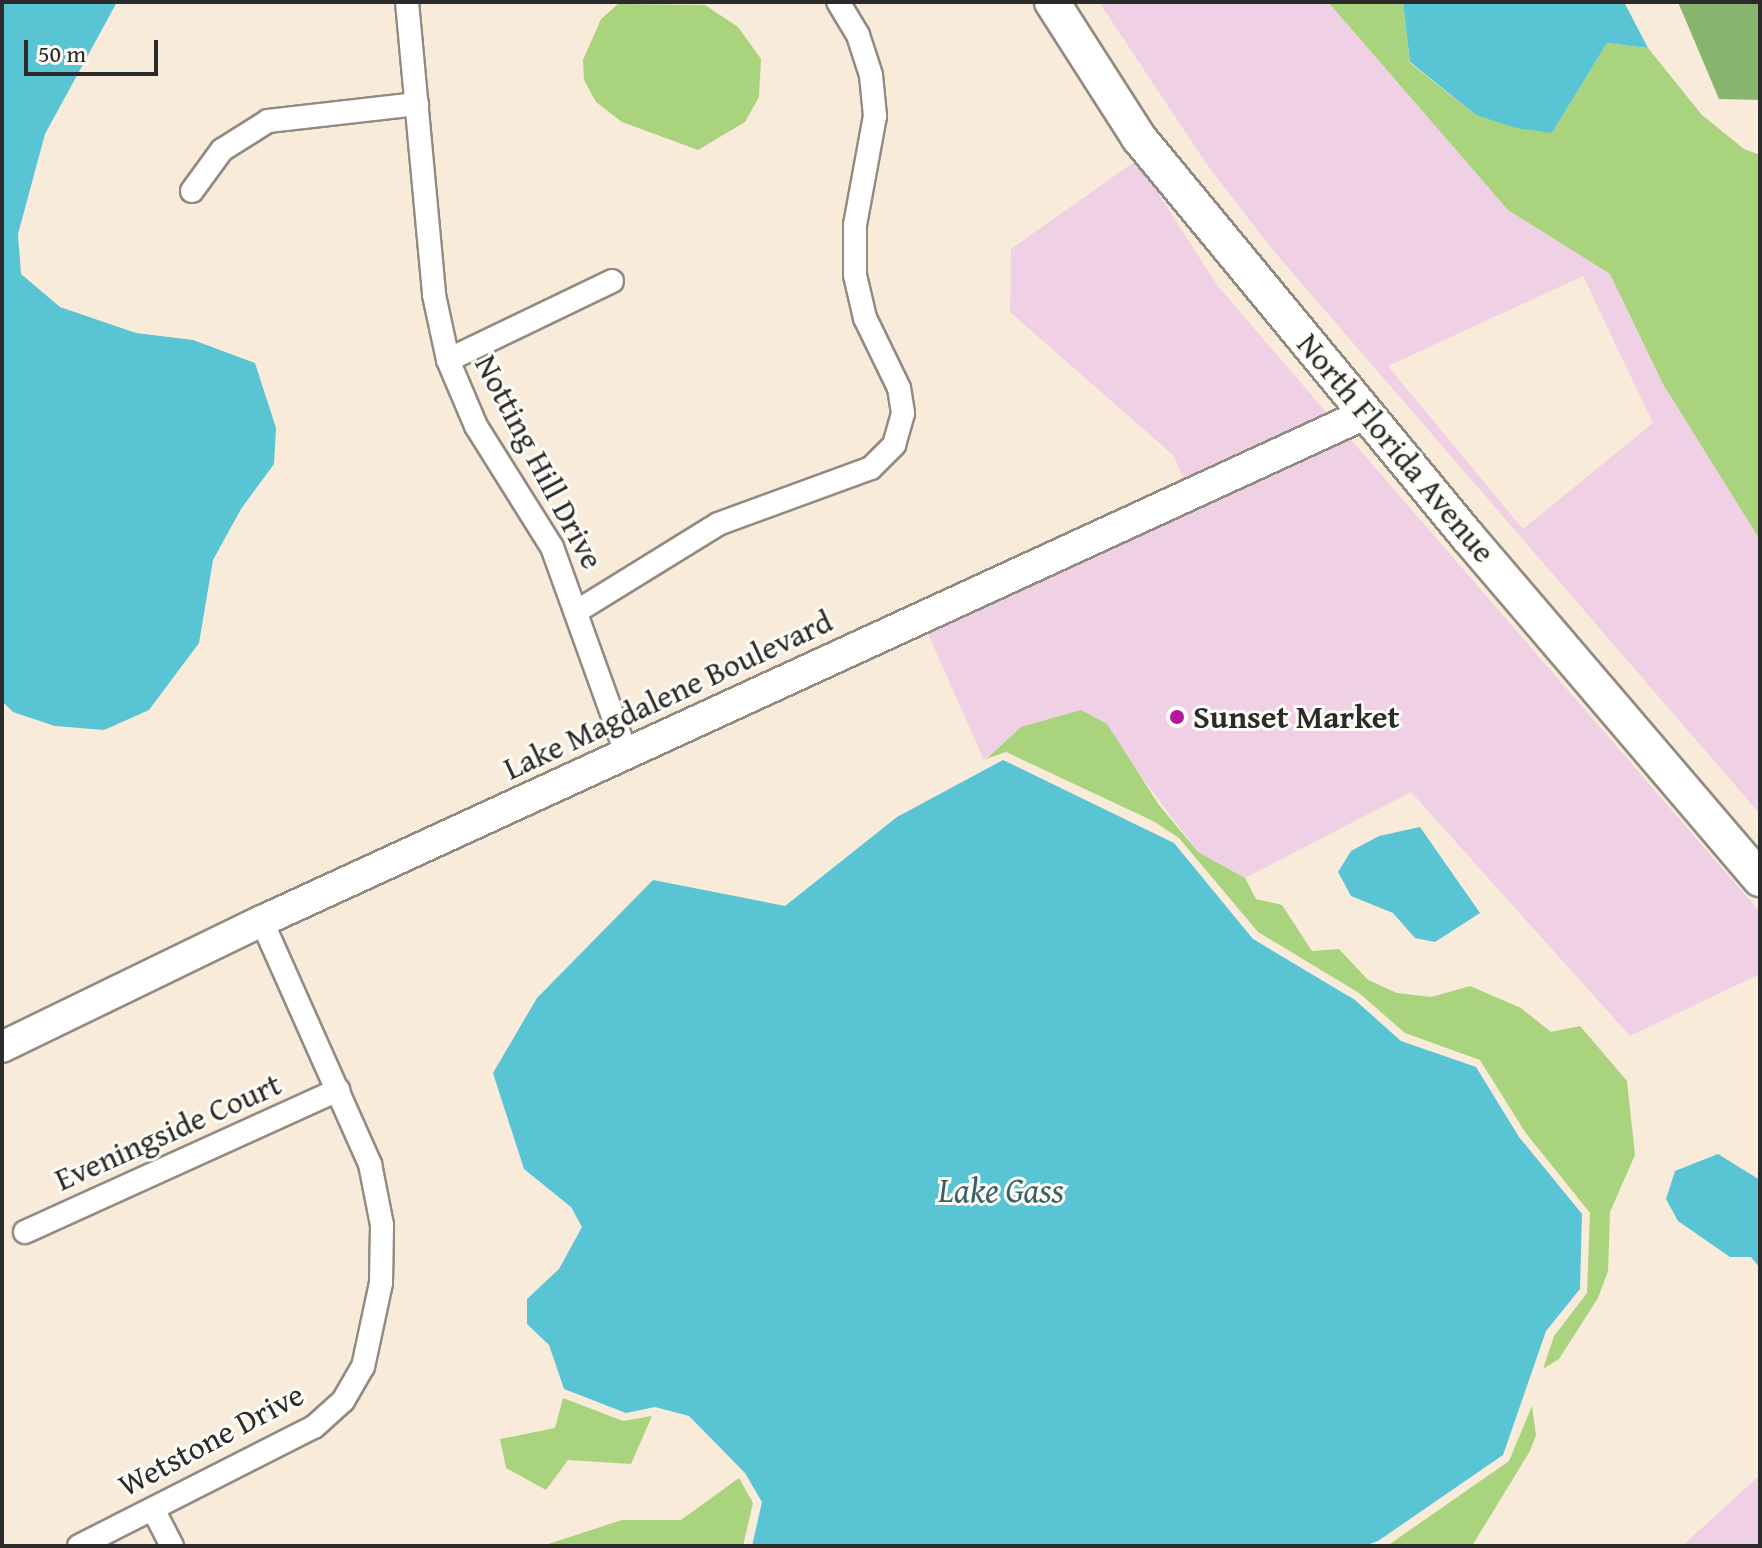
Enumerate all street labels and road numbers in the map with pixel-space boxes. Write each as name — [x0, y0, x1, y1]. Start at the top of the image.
street label: North Florida Avenue — [1289, 326, 1503, 570]
street label: Notting Hill Drive — [466, 348, 612, 576]
street label: Lake Magdalene Boulevard — [498, 602, 838, 788]
street label: Eveningside Court — [49, 1065, 287, 1199]
street label: Wetstone Drive — [112, 1375, 310, 1505]

